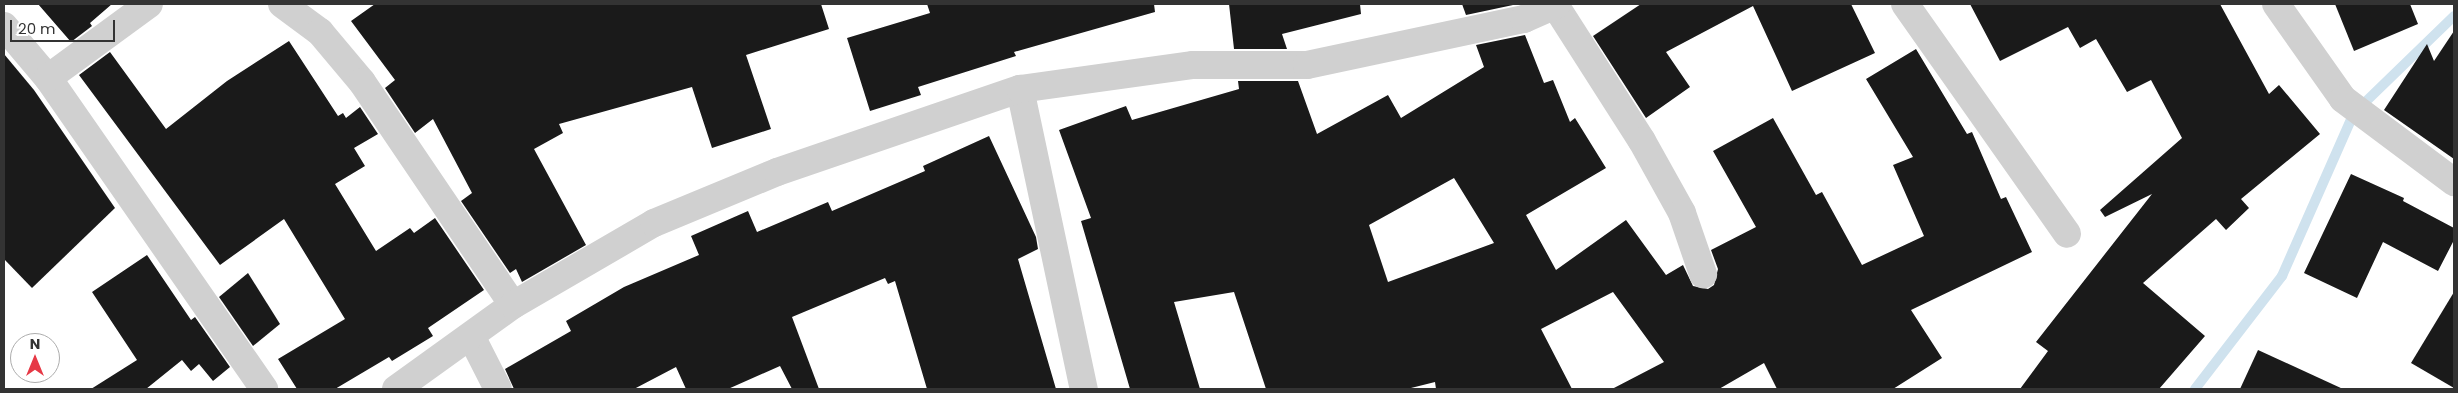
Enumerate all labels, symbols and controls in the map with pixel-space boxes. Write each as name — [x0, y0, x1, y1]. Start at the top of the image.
scale bar — [12, 10, 118, 42]
text: 20 m — [18, 18, 56, 39]
north arrow — [10, 333, 60, 383]
text: N — [30, 334, 40, 354]

